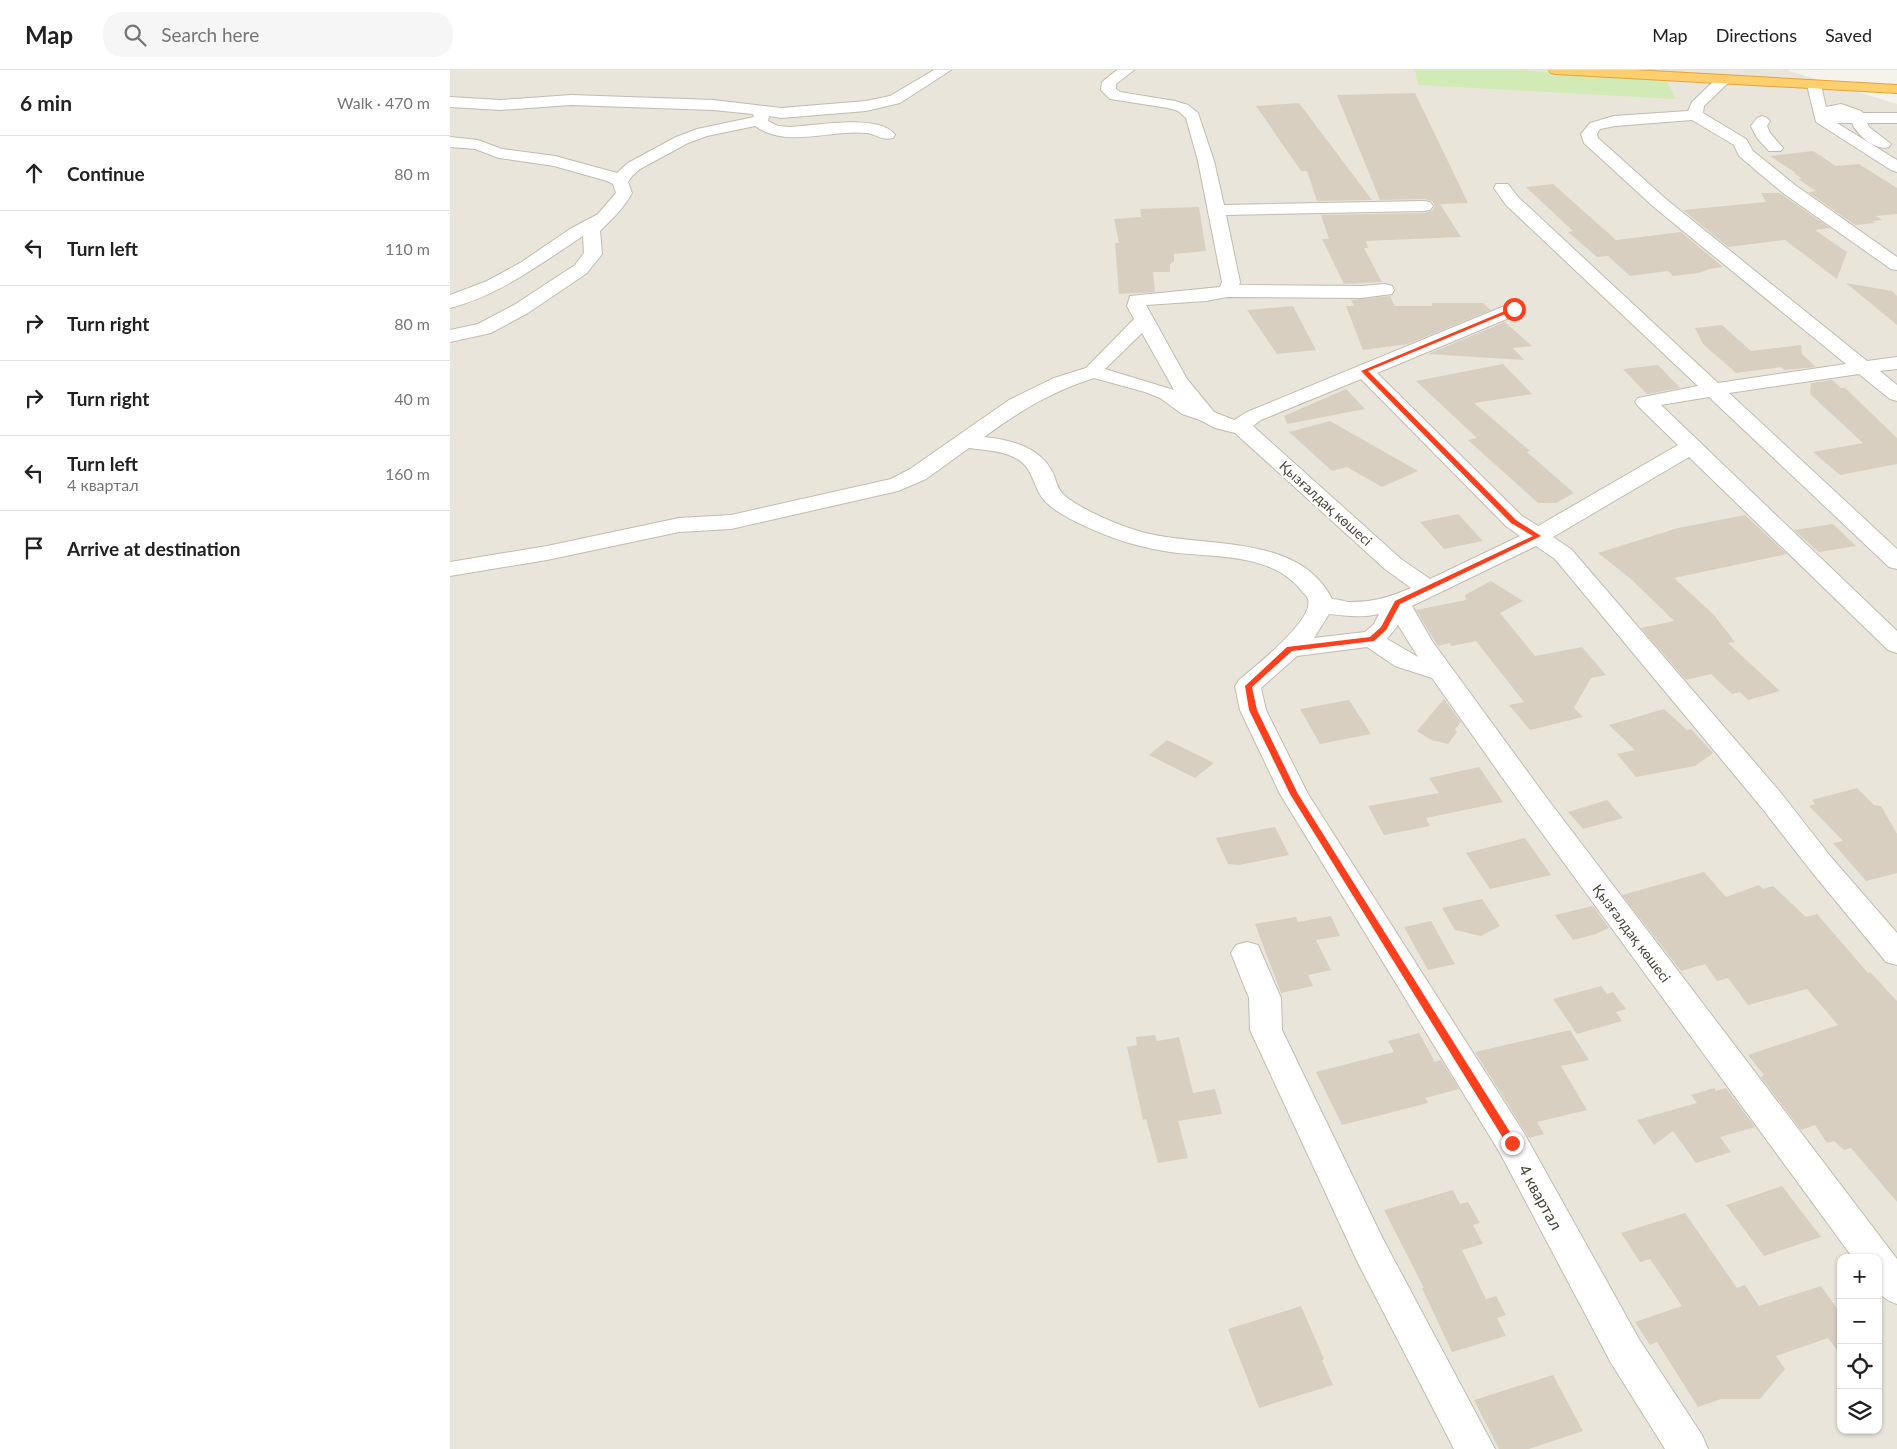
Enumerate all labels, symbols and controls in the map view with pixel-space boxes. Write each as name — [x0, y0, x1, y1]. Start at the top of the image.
search box — [103, 12, 453, 57]
text: Map — [25, 20, 73, 49]
icon: search — [121, 21, 149, 49]
text: Search here — [161, 23, 259, 46]
text: Map — [1652, 24, 1688, 46]
text: Directions — [1716, 24, 1797, 46]
text: Saved — [1825, 24, 1872, 46]
text: 6 min — [20, 90, 72, 115]
text: Walk · 470 m — [337, 93, 430, 112]
icon: ahead — [20, 159, 48, 187]
text: Continue — [67, 162, 145, 185]
text: 80 m — [394, 164, 430, 183]
icon: left — [20, 234, 48, 262]
text: Turn left — [67, 237, 138, 260]
text: 110 m — [385, 239, 430, 258]
route start — [1503, 298, 1526, 321]
icon: right — [20, 309, 48, 337]
text: Turn right — [67, 312, 149, 335]
text: 80 m — [394, 314, 430, 333]
icon: right — [20, 384, 48, 412]
text: Turn right — [67, 387, 149, 410]
text: 40 m — [394, 389, 430, 408]
text: Turn left — [67, 452, 138, 475]
street label: Қызғалдақ көшесі — [1276, 457, 1376, 549]
icon: left — [20, 459, 48, 487]
text: 160 m — [385, 464, 430, 483]
text: 4 квартал — [67, 475, 139, 494]
icon: arrive — [20, 534, 48, 562]
text: Arrive at destination — [67, 537, 240, 560]
street label: Қызғалдақ көшесі — [1589, 880, 1675, 986]
route end — [1501, 1132, 1524, 1155]
street label: 4 квартал — [1515, 1161, 1567, 1233]
map controls — [1837, 1254, 1882, 1434]
button: + — [1837, 1254, 1882, 1299]
button: − — [1837, 1299, 1882, 1344]
button: locate — [1837, 1344, 1882, 1389]
button: layers — [1837, 1389, 1882, 1434]

